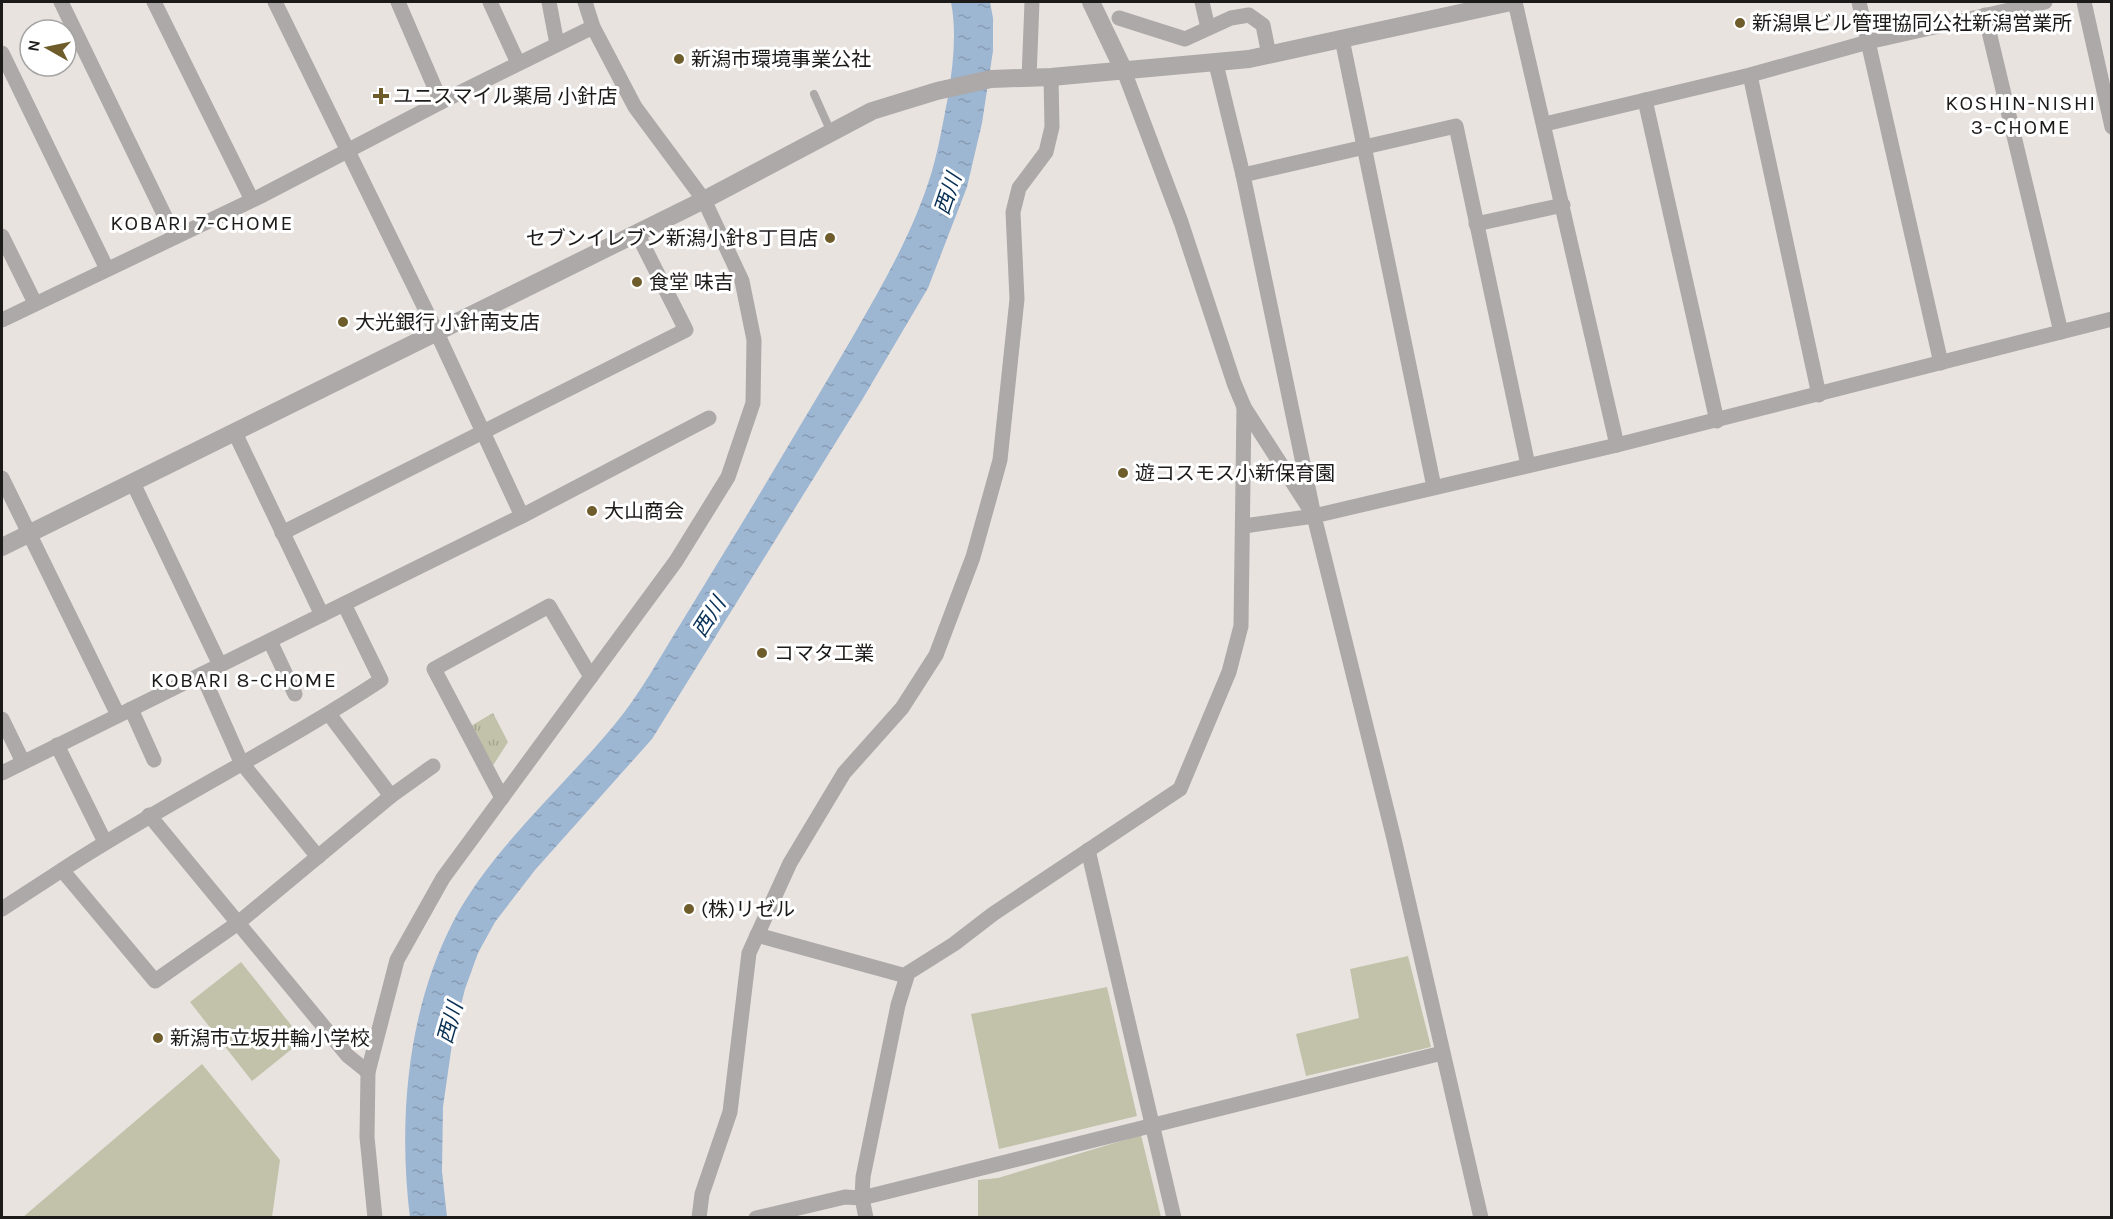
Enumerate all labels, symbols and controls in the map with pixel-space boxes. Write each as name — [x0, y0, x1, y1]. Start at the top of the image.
place label: 新潟県ビル管理協同公社新潟営業所 — [1752, 12, 2072, 35]
marker: 新潟県ビル管理協同公社新潟営業所 — [1733, 16, 1747, 30]
north arrow — [18, 18, 78, 78]
text: N — [23, 39, 44, 53]
place label: 新潟市環境事業公社 — [691, 48, 871, 71]
marker: 新潟市環境事業公社 — [672, 52, 686, 66]
place label: ユニスマイル薬局 小針店 — [393, 85, 617, 108]
marker: ユニスマイル薬局 小針店 — [374, 89, 388, 103]
district label: KOSHIN-NISHI 3-CHOME — [1945, 91, 2097, 139]
water label: 西川 — [930, 168, 967, 218]
district label: KOBARI 7-CHOME — [110, 211, 294, 235]
place label: セブンイレブン新潟小針8丁目店 — [526, 227, 818, 250]
marker: セブンイレブン新潟小針8丁目店 — [823, 231, 837, 245]
place label: 食堂 味吉 — [649, 271, 734, 294]
marker: 食堂 味吉 — [630, 275, 644, 289]
place label: 大光銀行 小針南支店 — [355, 311, 540, 334]
marker: 大光銀行 小針南支店 — [336, 315, 350, 329]
place label: 遊コスモス小新保育園 — [1135, 462, 1335, 485]
marker: 遊コスモス小新保育園 — [1116, 466, 1130, 480]
place label: 大山商会 — [604, 500, 684, 523]
marker: 大山商会 — [585, 504, 599, 518]
water label: 西川 — [687, 591, 732, 641]
place label: コマタ工業 — [774, 642, 874, 665]
marker: コマタ工業 — [755, 646, 769, 660]
district label: KOBARI 8-CHOME — [151, 668, 337, 692]
place label: (株)リゼル — [701, 898, 795, 921]
marker: (株)リゼル — [682, 902, 696, 916]
water label: 西川 — [433, 998, 468, 1046]
place label: 新潟市立坂井輪小学校 — [170, 1027, 370, 1050]
marker: 新潟市立坂井輪小学校 — [151, 1031, 165, 1045]

